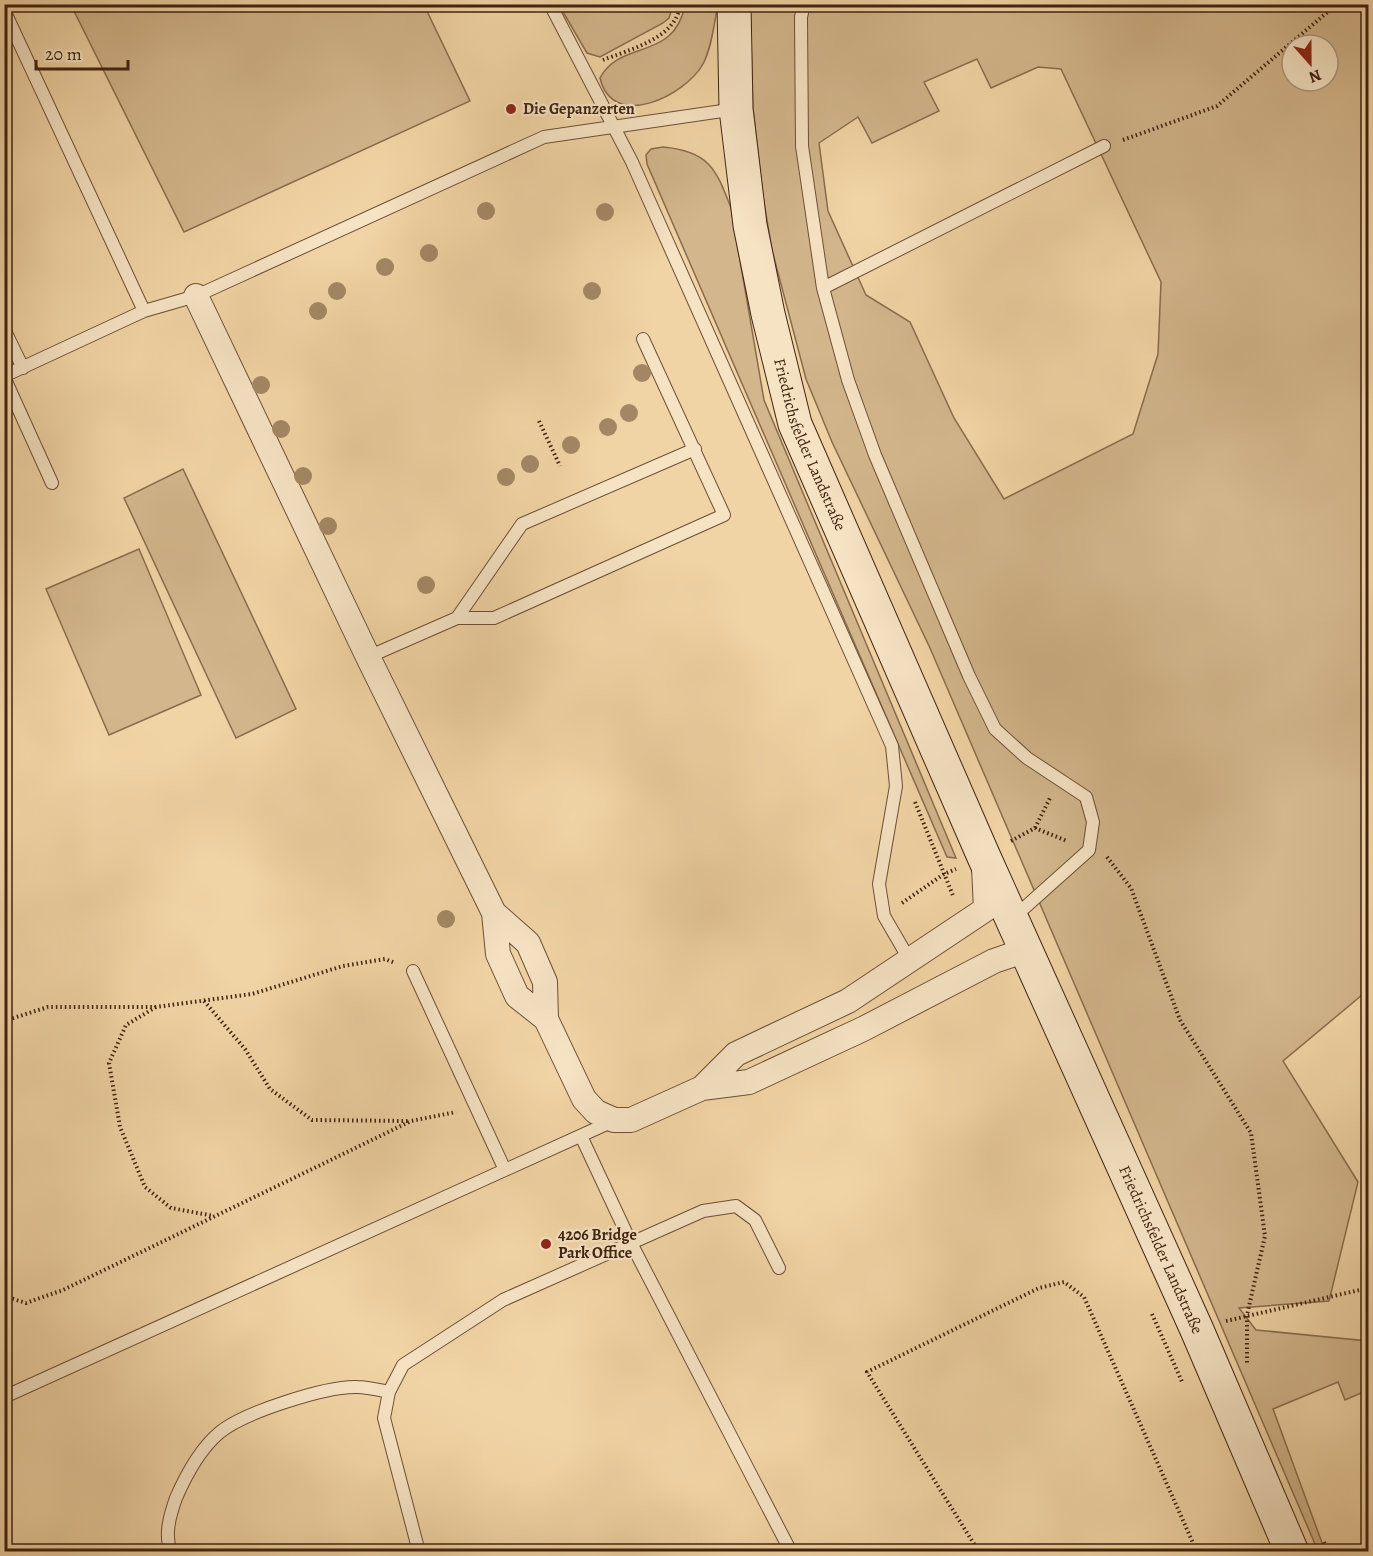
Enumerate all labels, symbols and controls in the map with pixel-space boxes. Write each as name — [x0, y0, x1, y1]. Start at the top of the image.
scale bar — [36, 33, 128, 71]
north arrow — [1280, 33, 1340, 93]
text: 20 m — [45, 42, 82, 66]
text: N — [1305, 64, 1324, 89]
place label: Die Gepanzerten — [523, 98, 635, 120]
marker: Die Gepanzerten — [504, 102, 518, 116]
street label: Friedrichsfelder Landstraße — [768, 356, 851, 534]
street label: Friedrichsfelder Landstraße — [1113, 1162, 1208, 1337]
place label: 4206 Bridge Park Office — [558, 1224, 637, 1264]
marker: 4206 Bridge Park Office — [539, 1237, 553, 1251]

